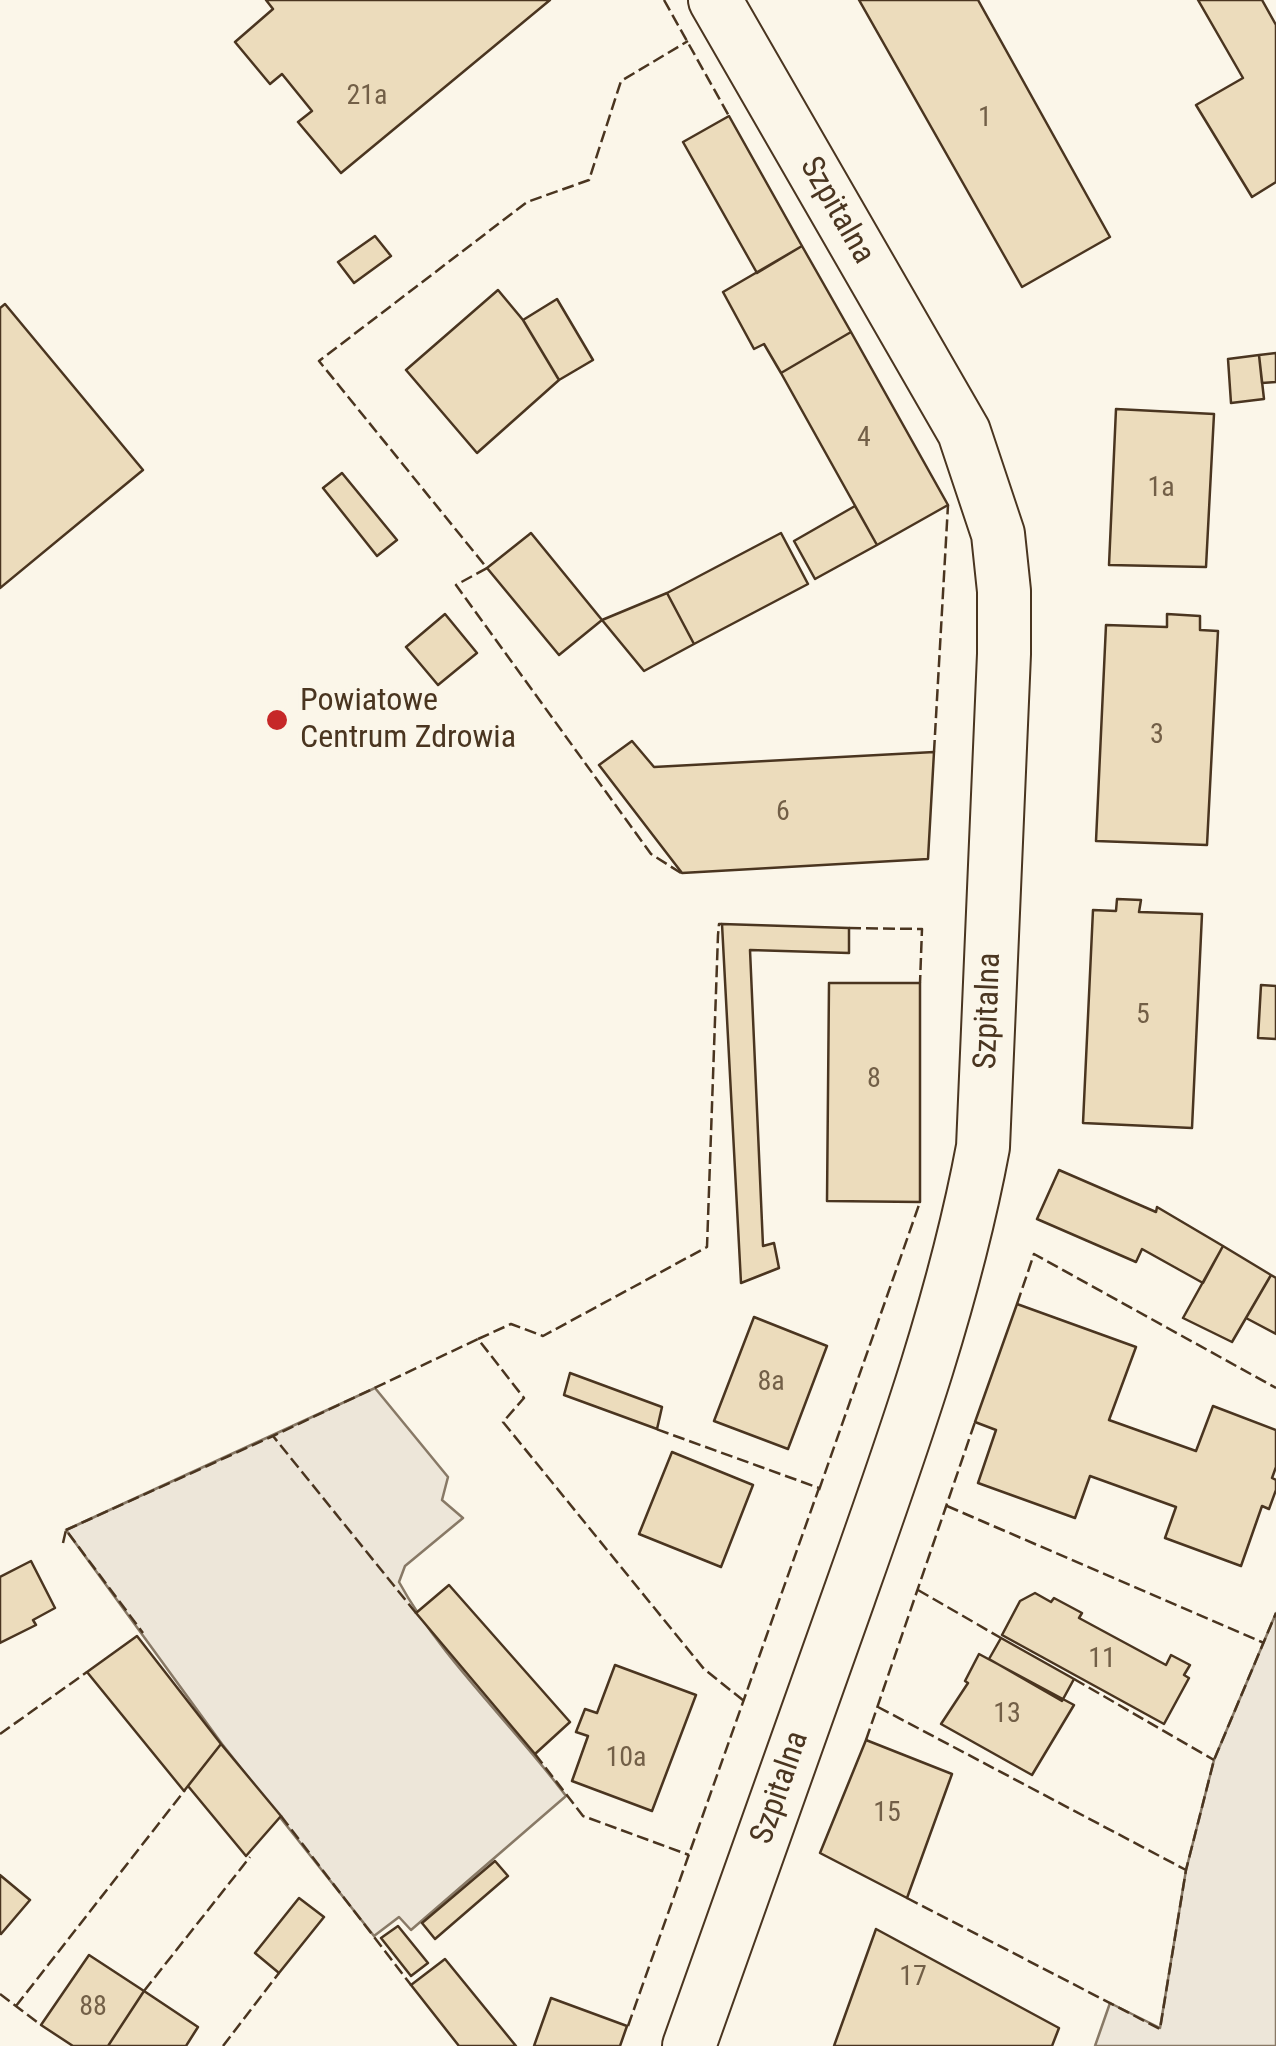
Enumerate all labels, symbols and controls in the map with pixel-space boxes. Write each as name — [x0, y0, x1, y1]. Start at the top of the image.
house number: 21a — [346, 80, 388, 114]
house number: 1 — [978, 102, 992, 136]
street label: Szpitalna — [790, 151, 882, 271]
house number: 4 — [857, 422, 871, 456]
house number: 1a — [1147, 472, 1175, 506]
place label: Powiatowe Centrum Zdrowia — [300, 683, 516, 758]
marker: Powiatowe Centrum Zdrowia — [264, 707, 290, 733]
house number: 3 — [1150, 719, 1164, 753]
house number: 6 — [776, 796, 790, 830]
street label: Szpitalna — [968, 952, 1010, 1070]
house number: 5 — [1136, 999, 1150, 1033]
house number: 8 — [867, 1063, 881, 1097]
house number: 8a — [757, 1366, 785, 1400]
house number: 11 — [1088, 1643, 1116, 1677]
house number: 13 — [993, 1698, 1021, 1732]
street label: Szpitalna — [744, 1727, 818, 1849]
house number: 10a — [605, 1742, 647, 1776]
house number: 15 — [873, 1797, 901, 1831]
house number: 17 — [899, 1961, 927, 1995]
house number: 88 — [79, 1991, 107, 2025]

